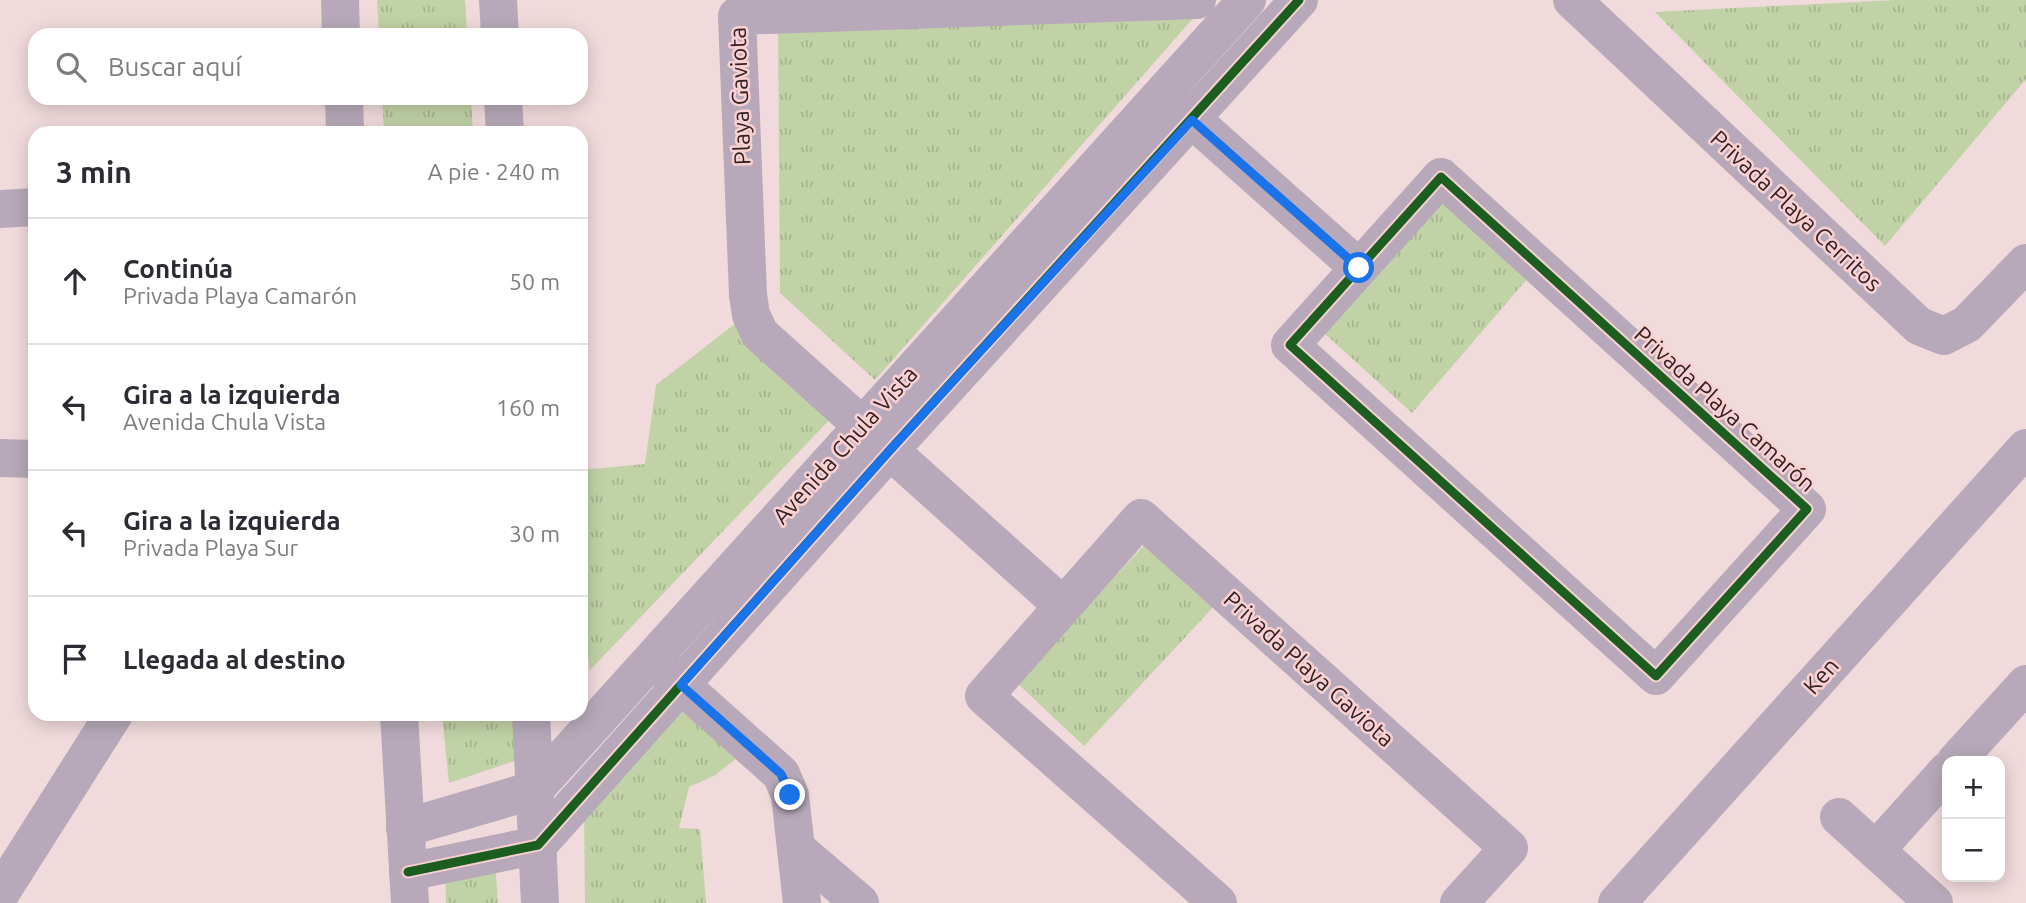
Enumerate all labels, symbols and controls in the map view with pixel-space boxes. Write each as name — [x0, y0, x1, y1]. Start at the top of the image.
street label: Playa Gaviota — [725, 27, 754, 165]
search box — [28, 28, 588, 105]
icon: search — [52, 48, 90, 86]
text: Buscar aquí — [108, 52, 242, 81]
street label: Privada Playa Cerritos — [1706, 125, 1887, 296]
text: 3 min — [56, 155, 132, 189]
text: A pie · 240 m — [428, 159, 560, 184]
route start — [1343, 252, 1374, 283]
text: Continúa — [123, 254, 233, 283]
icon: ahead — [56, 262, 94, 300]
text: 50 m — [509, 269, 560, 294]
text: Privada Playa Camarón — [123, 283, 357, 308]
street label: Privada Playa Camarón — [1630, 321, 1821, 496]
street label: Avenida Chula Vista — [767, 361, 922, 528]
text: Gira a la izquierda — [123, 380, 341, 409]
icon: left — [56, 388, 94, 426]
text: 160 m — [496, 395, 560, 420]
text: Avenida Chula Vista — [123, 409, 326, 434]
text: Gira a la izquierda — [123, 506, 341, 535]
icon: left — [56, 514, 94, 552]
text: 30 m — [509, 521, 560, 546]
text: Privada Playa Sur — [123, 535, 298, 560]
street label: Privada Playa Gaviota — [1219, 586, 1399, 751]
icon: arrive — [56, 640, 94, 678]
text: Llegada al destino — [123, 645, 346, 674]
street label: Ken — [1798, 653, 1843, 699]
map controls — [1942, 756, 2005, 882]
button: + — [1942, 756, 2005, 819]
route end — [774, 779, 805, 810]
button: − — [1942, 819, 2005, 882]

